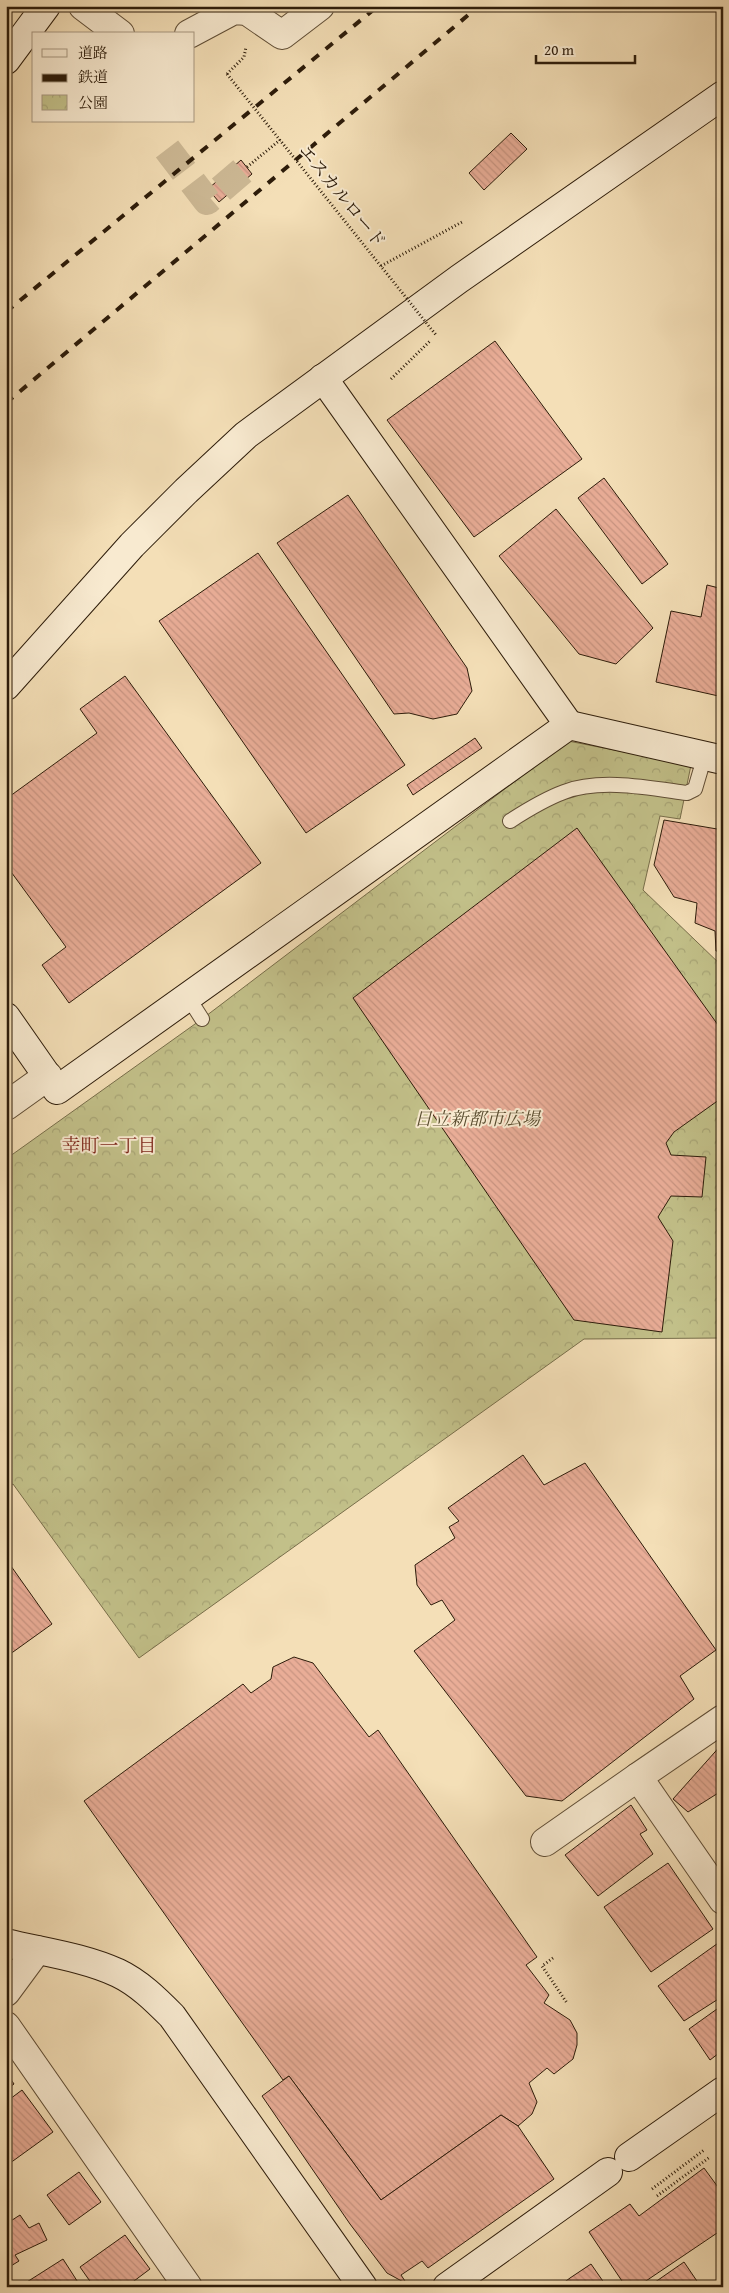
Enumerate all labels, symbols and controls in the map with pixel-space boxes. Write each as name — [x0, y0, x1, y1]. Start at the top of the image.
legend — [32, 32, 195, 122]
scale bar — [536, 32, 635, 64]
text: 20 m — [544, 39, 575, 60]
text: 道路 — [78, 42, 108, 63]
text: 鉄道 — [78, 66, 108, 87]
text: 公園 — [78, 92, 108, 113]
street label: エスカルロード — [292, 138, 393, 253]
park label: 日立新都市広場 — [414, 1105, 542, 1132]
district label: 幸町一丁目 — [61, 1131, 157, 1159]

